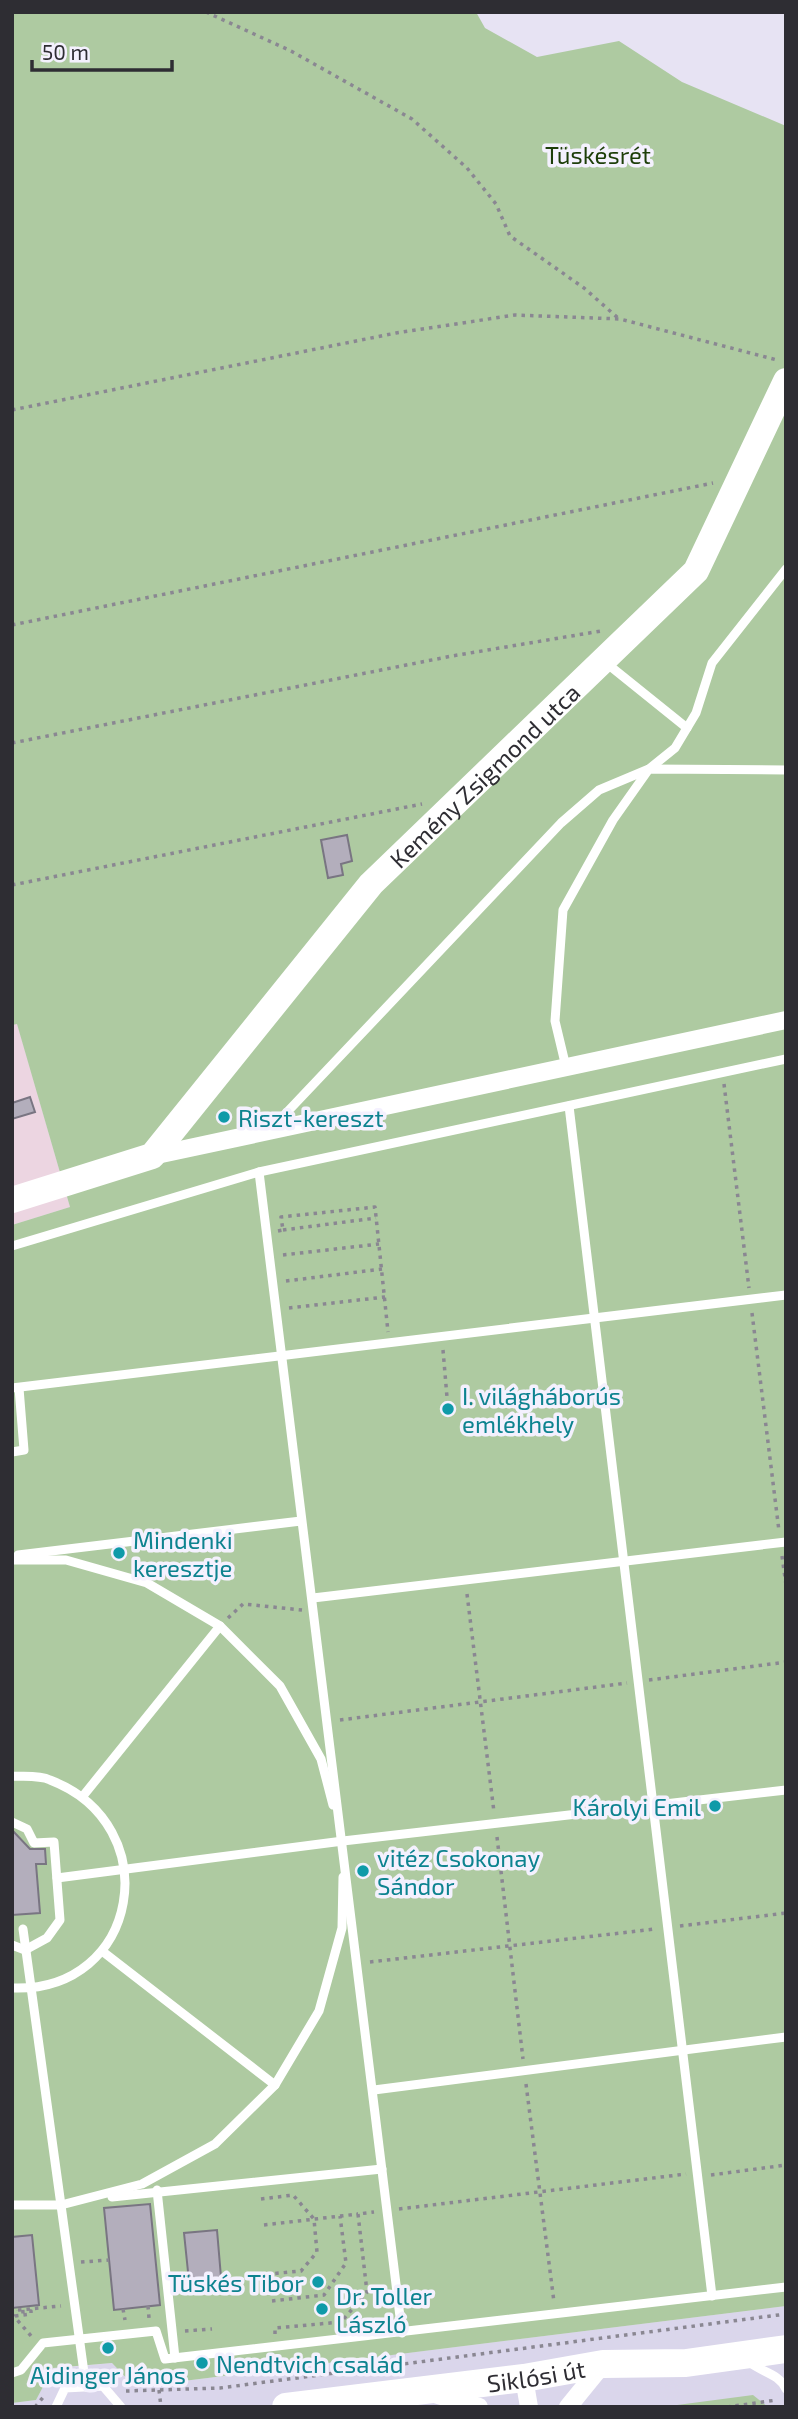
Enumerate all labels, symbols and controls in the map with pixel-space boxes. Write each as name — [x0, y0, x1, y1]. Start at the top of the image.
scale bar — [32, 28, 172, 72]
text: 50 m — [42, 39, 89, 64]
park label: Tüskésrét — [545, 140, 651, 169]
street label: Kemény Zsigmond utca — [383, 677, 585, 873]
place label: Riszt-kereszt — [238, 1103, 384, 1132]
marker: Riszt-kereszt — [216, 1109, 232, 1125]
place label: I. világháborús emlékhely — [462, 1381, 621, 1438]
marker: I. világháborús emlékhely — [440, 1401, 456, 1417]
place label: Mindenki keresztje — [133, 1525, 233, 1582]
marker: Mindenki keresztje — [111, 1545, 127, 1561]
place label: Károlyi Emil — [573, 1792, 701, 1821]
marker: Károlyi Emil — [707, 1798, 723, 1814]
place label: vitéz Csokonay Sándor — [377, 1843, 540, 1900]
marker: vitéz Csokonay Sándor — [355, 1863, 371, 1879]
place label: Tüskés Tibor — [168, 2268, 304, 2297]
marker: Tüskés Tibor — [310, 2274, 326, 2290]
place label: Dr. Toller László — [336, 2281, 433, 2338]
marker: Dr. Toller László — [314, 2301, 330, 2317]
marker: Aidinger János — [100, 2340, 116, 2356]
place label: Nendtvich család — [216, 2349, 404, 2378]
street label: Siklósi út — [485, 2353, 587, 2397]
marker: Nendtvich család — [194, 2355, 210, 2371]
place label: Aidinger János — [30, 2360, 186, 2389]

